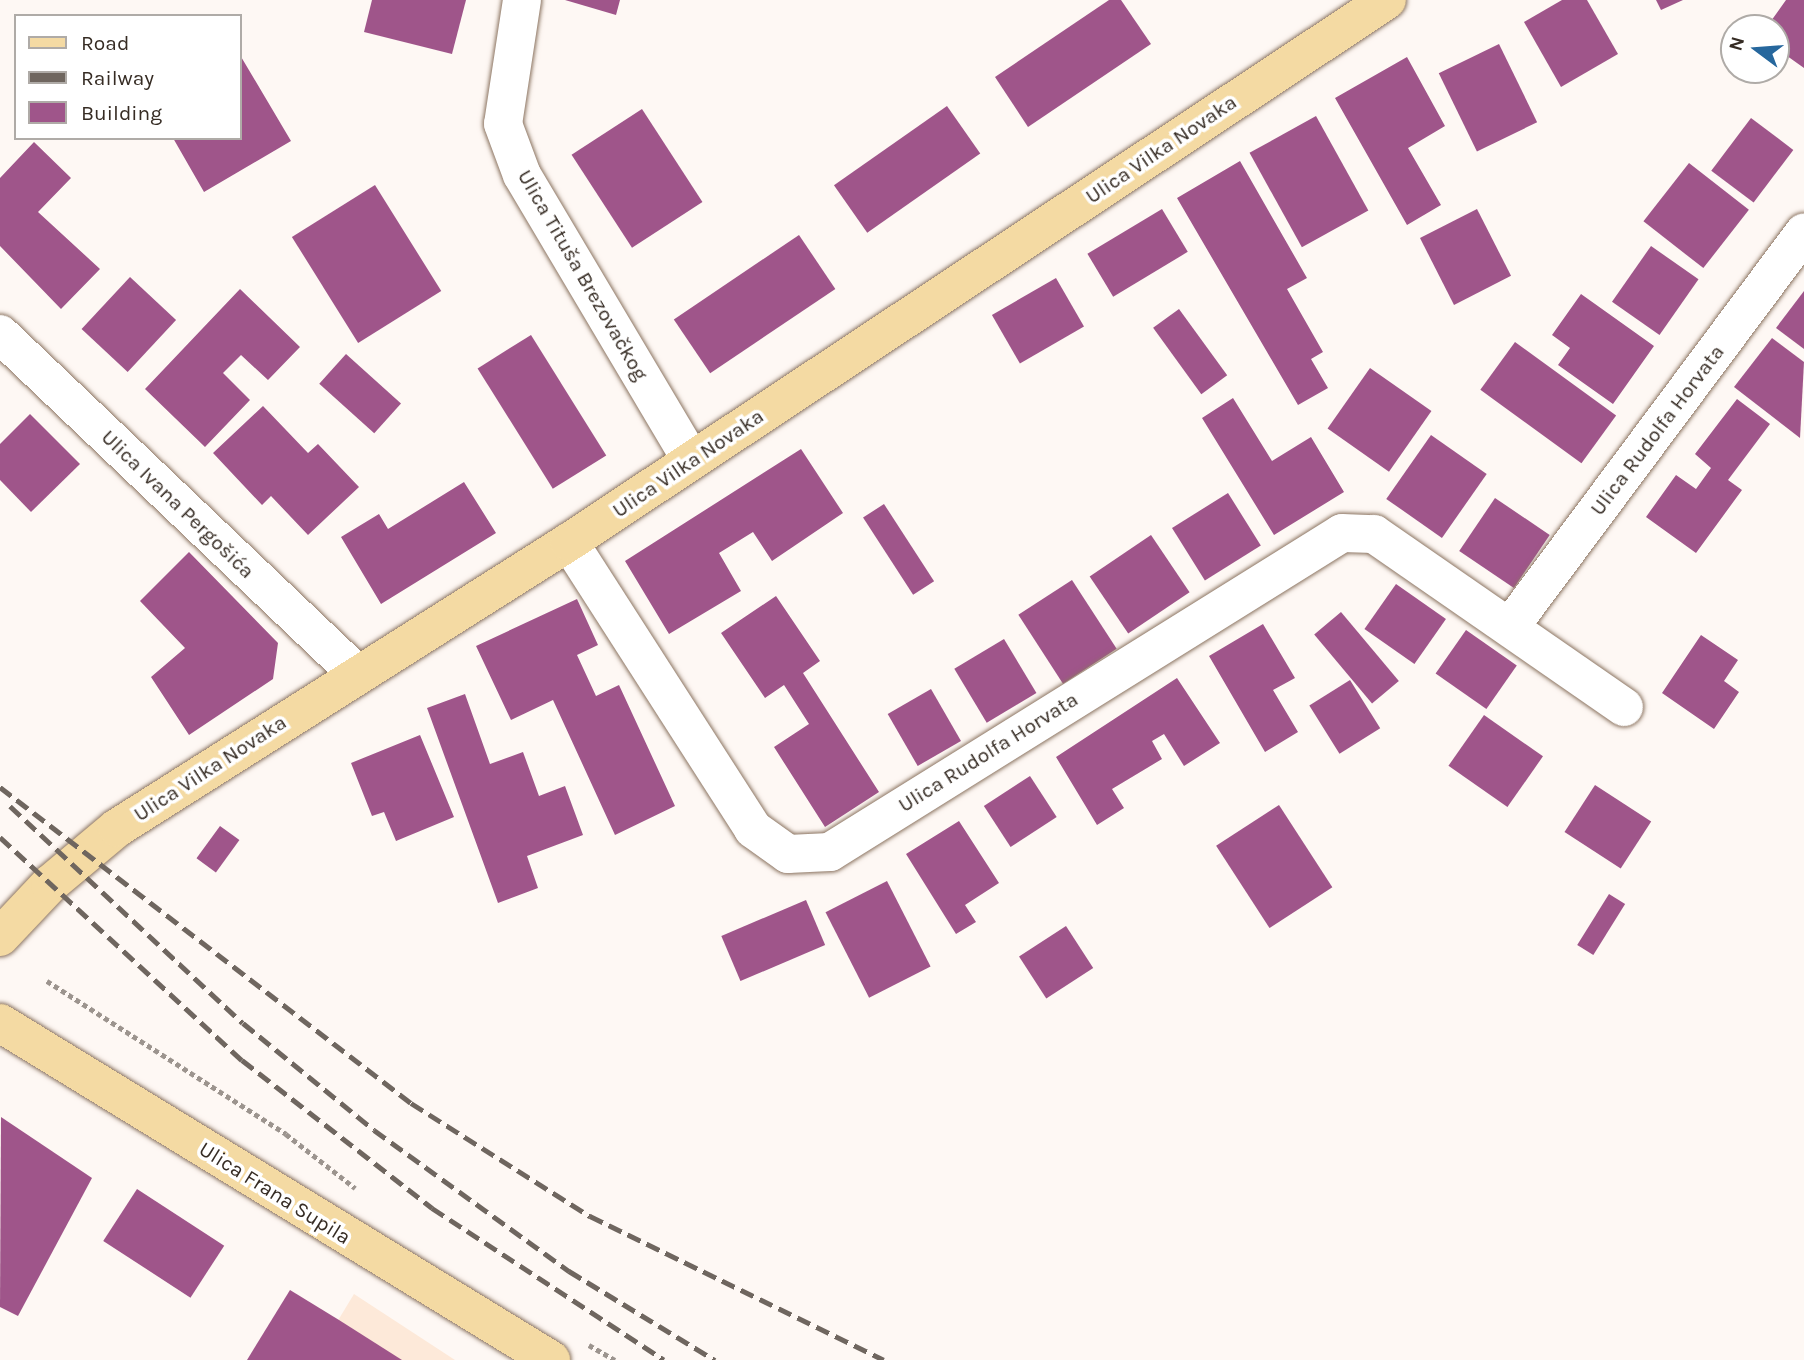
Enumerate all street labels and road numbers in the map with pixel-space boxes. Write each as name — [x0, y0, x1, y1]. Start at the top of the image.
street label: Ulica Vilka Novaka — [1081, 89, 1241, 209]
street label: Ulica Tituša Brezovačkog — [512, 165, 654, 385]
street label: Ulica Rudolfa Horvata — [1585, 340, 1729, 520]
street label: Ulica Vilka Novaka — [608, 403, 768, 523]
street label: Ulica Ivana Pergošića — [96, 424, 260, 584]
street label: Ulica Rudolfa Horvata — [894, 686, 1082, 818]
street label: Ulica Vilka Novaka — [129, 709, 291, 827]
street label: Ulica Frana Supila — [195, 1136, 355, 1250]

